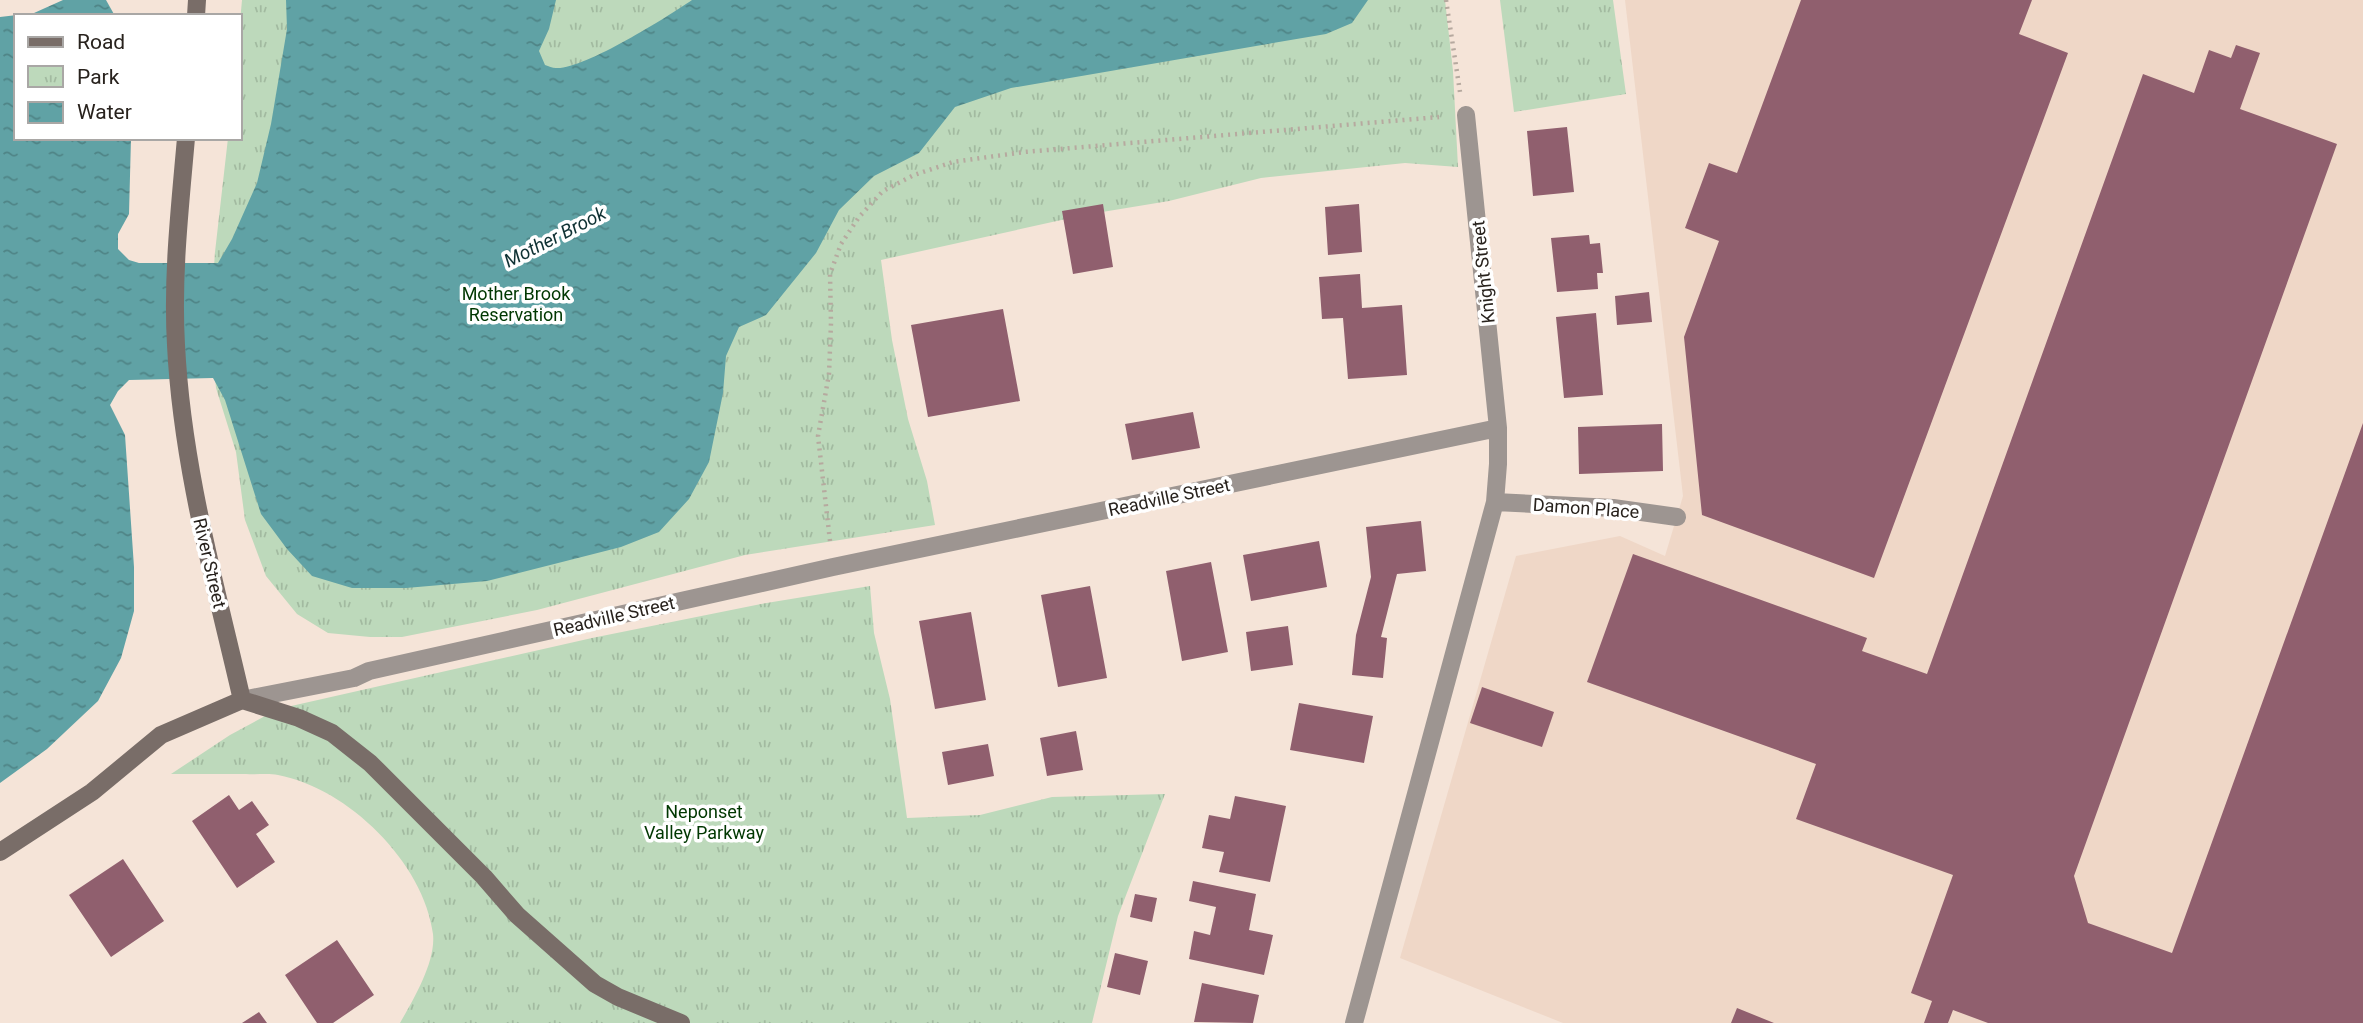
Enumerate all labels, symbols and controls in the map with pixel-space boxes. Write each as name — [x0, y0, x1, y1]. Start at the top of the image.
legend — [14, 14, 242, 140]
text: Road — [77, 30, 125, 54]
text: Park — [77, 65, 120, 89]
text: Water — [77, 100, 132, 124]
water label: Mother Brook — [500, 201, 610, 273]
street label: Knight Street — [1467, 219, 1499, 324]
park label: Mother Brook Reservation — [462, 283, 571, 325]
street label: Readville Street — [1106, 474, 1232, 520]
street label: Damon Place — [1532, 494, 1640, 522]
street label: River Street — [189, 516, 231, 610]
street label: Readville Street — [551, 592, 677, 640]
park label: Neponset Valley Parkway — [644, 801, 764, 843]

